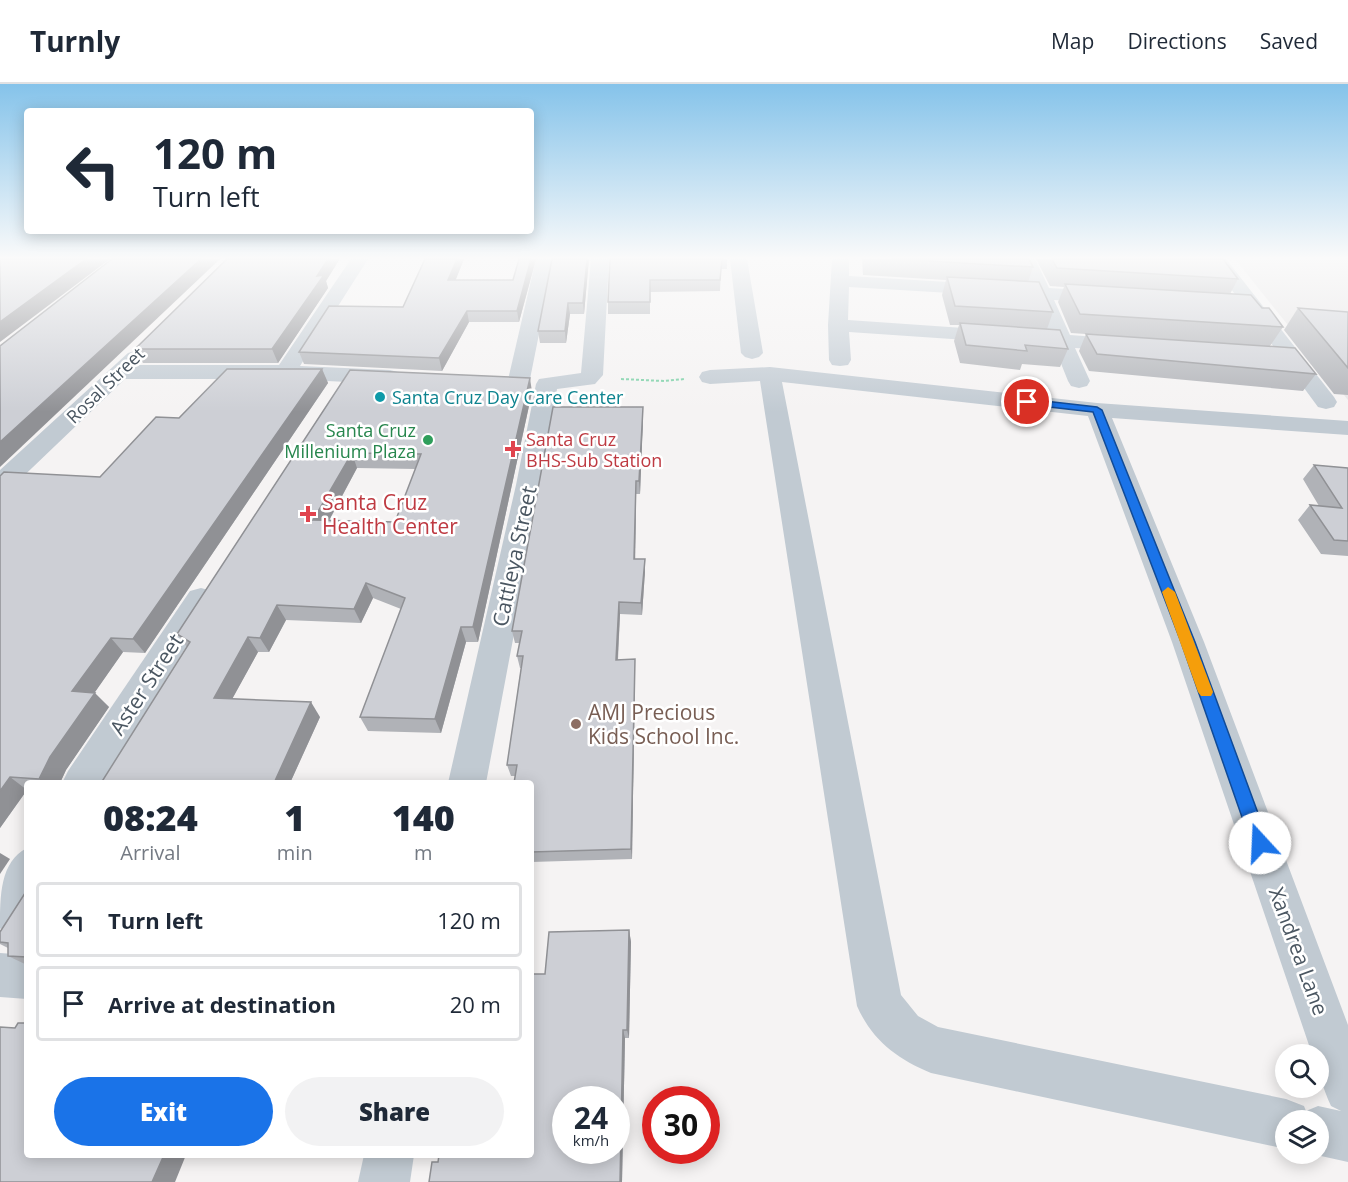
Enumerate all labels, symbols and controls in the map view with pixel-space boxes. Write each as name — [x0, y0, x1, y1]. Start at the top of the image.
text: Turnly — [30, 22, 120, 60]
text: Map — [1051, 27, 1094, 55]
text: Directions — [1127, 27, 1227, 55]
text: Saved — [1260, 27, 1318, 55]
text: 120 m — [153, 124, 277, 181]
icon: left — [54, 132, 132, 210]
text: Turn left — [153, 178, 260, 215]
street label: Rosal Street — [61, 342, 149, 428]
pin — [1001, 376, 1052, 427]
place label: Santa Cruz Day Care Center — [392, 385, 624, 409]
icon: arrive — [1010, 385, 1043, 418]
marker: Santa Cruz Day Care Center — [373, 390, 387, 404]
place label: Santa Cruz Millenium Plaza — [284, 418, 416, 463]
place label: Santa Cruz BHS-Sub Station — [526, 427, 662, 472]
marker: Santa Cruz Millenium Plaza — [421, 433, 435, 447]
marker: Santa Cruz BHS-Sub Station — [504, 440, 522, 458]
street label: Cattleya Street — [485, 483, 543, 629]
place label: Santa Cruz Health Center — [322, 488, 458, 540]
marker: Santa Cruz Health Center — [299, 505, 317, 523]
street label: Aster Street — [103, 628, 189, 740]
place label: AMJ Precious Kids School Inc. — [588, 698, 739, 750]
marker: AMJ Precious Kids School Inc. — [569, 717, 583, 731]
text: 08:24 — [103, 793, 198, 842]
text: 1 — [284, 793, 305, 842]
text: 140 — [392, 793, 455, 842]
position arrow — [1228, 811, 1292, 875]
text: Arrival — [120, 839, 181, 866]
text: min — [277, 839, 313, 866]
text: m — [414, 839, 433, 866]
street label: Xandrea Lane — [1263, 883, 1335, 1019]
icon: left — [57, 903, 90, 936]
text: Turn left — [108, 905, 203, 935]
text: 120 m — [437, 905, 501, 935]
icon: arrive — [57, 987, 90, 1020]
text: Arrive at destination — [108, 989, 336, 1019]
text: 20 m — [450, 989, 501, 1019]
map controls — [1275, 1044, 1329, 1164]
button: search — [1275, 1044, 1329, 1098]
button: Exit — [54, 1077, 273, 1146]
button: Share — [285, 1077, 504, 1146]
speed limit sign: 30 — [642, 1086, 720, 1164]
text: 24 — [574, 1097, 608, 1138]
button: layers — [1275, 1110, 1329, 1164]
text: km/h — [573, 1130, 609, 1150]

